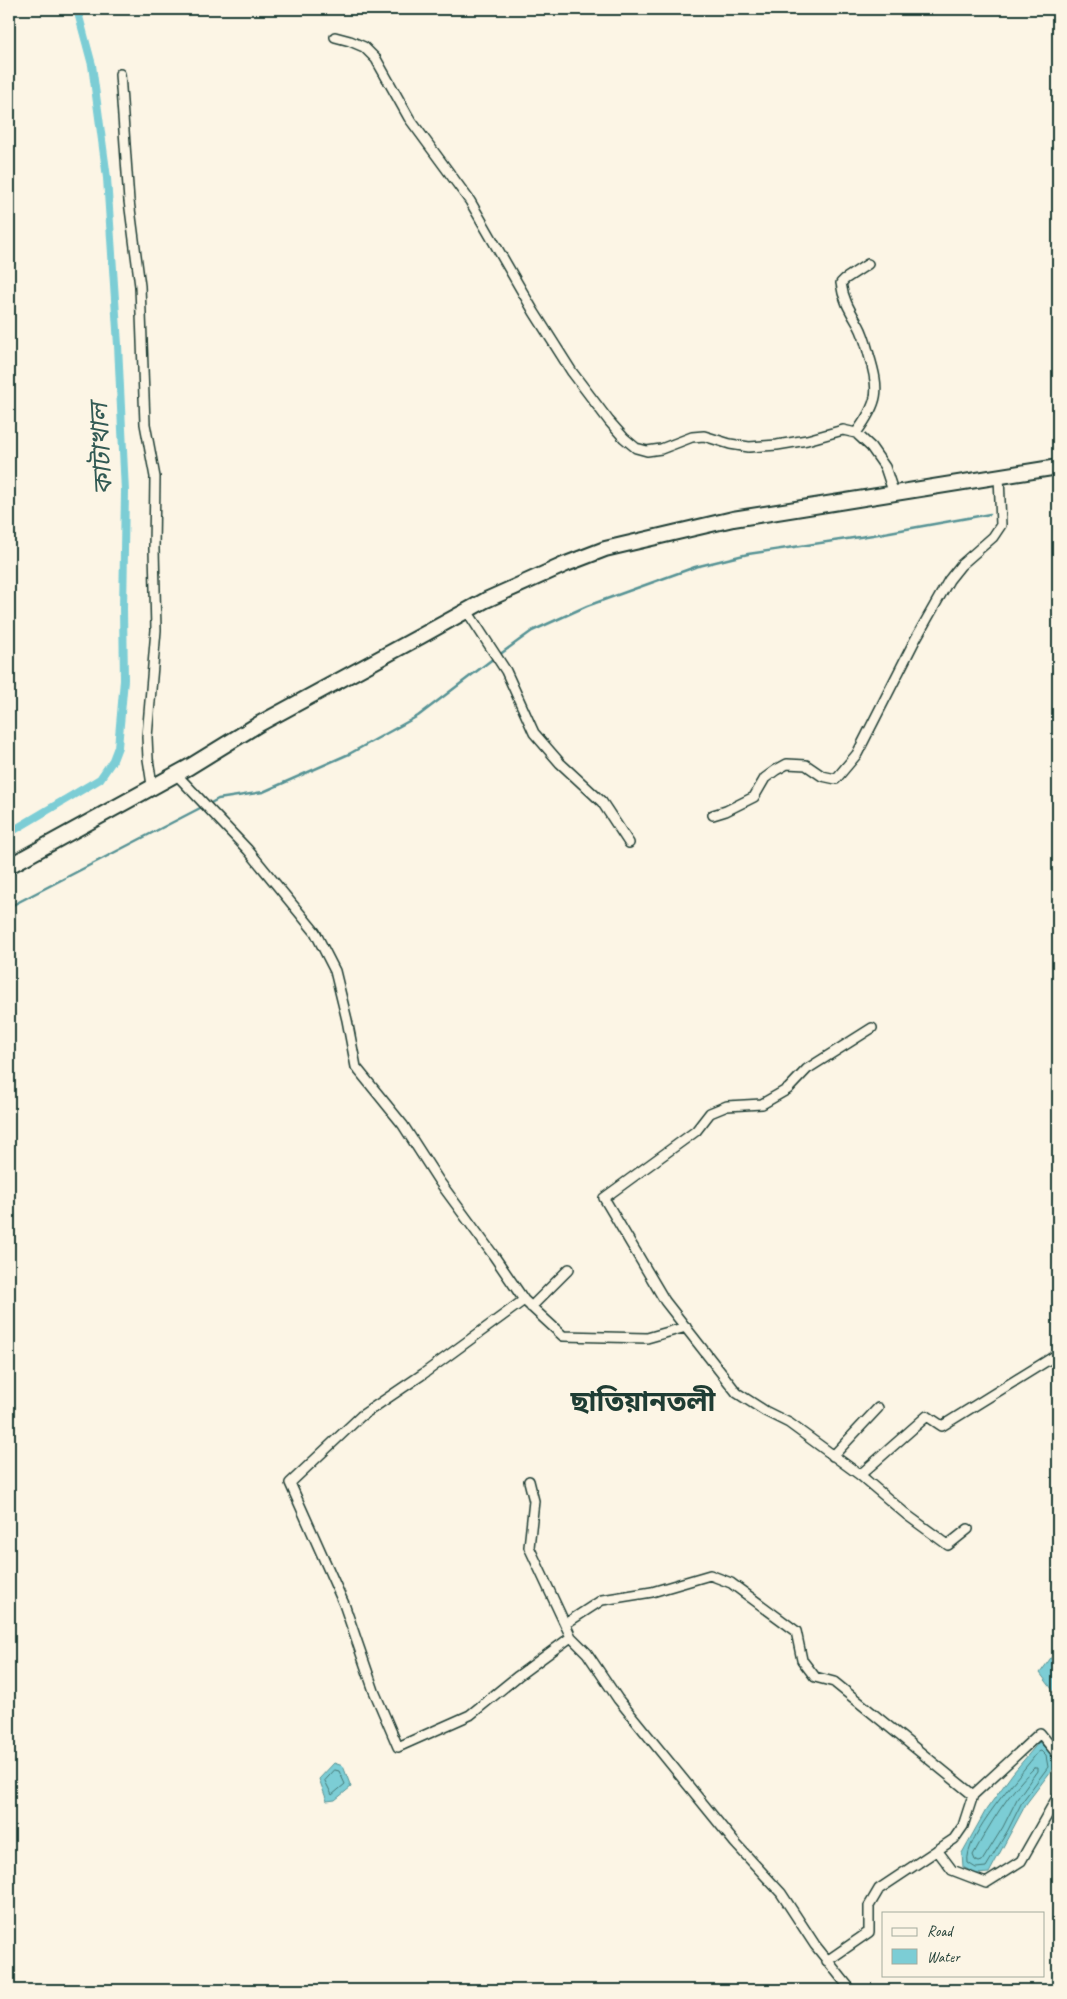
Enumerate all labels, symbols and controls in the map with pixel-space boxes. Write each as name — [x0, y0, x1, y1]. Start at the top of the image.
water label: কাটাখাল — [82, 397, 120, 496]
district label: ছাতিয়ানতলী — [569, 1384, 717, 1419]
legend — [882, 1912, 1044, 1976]
text: Road — [927, 1922, 954, 1941]
text: Water — [927, 1948, 961, 1967]

